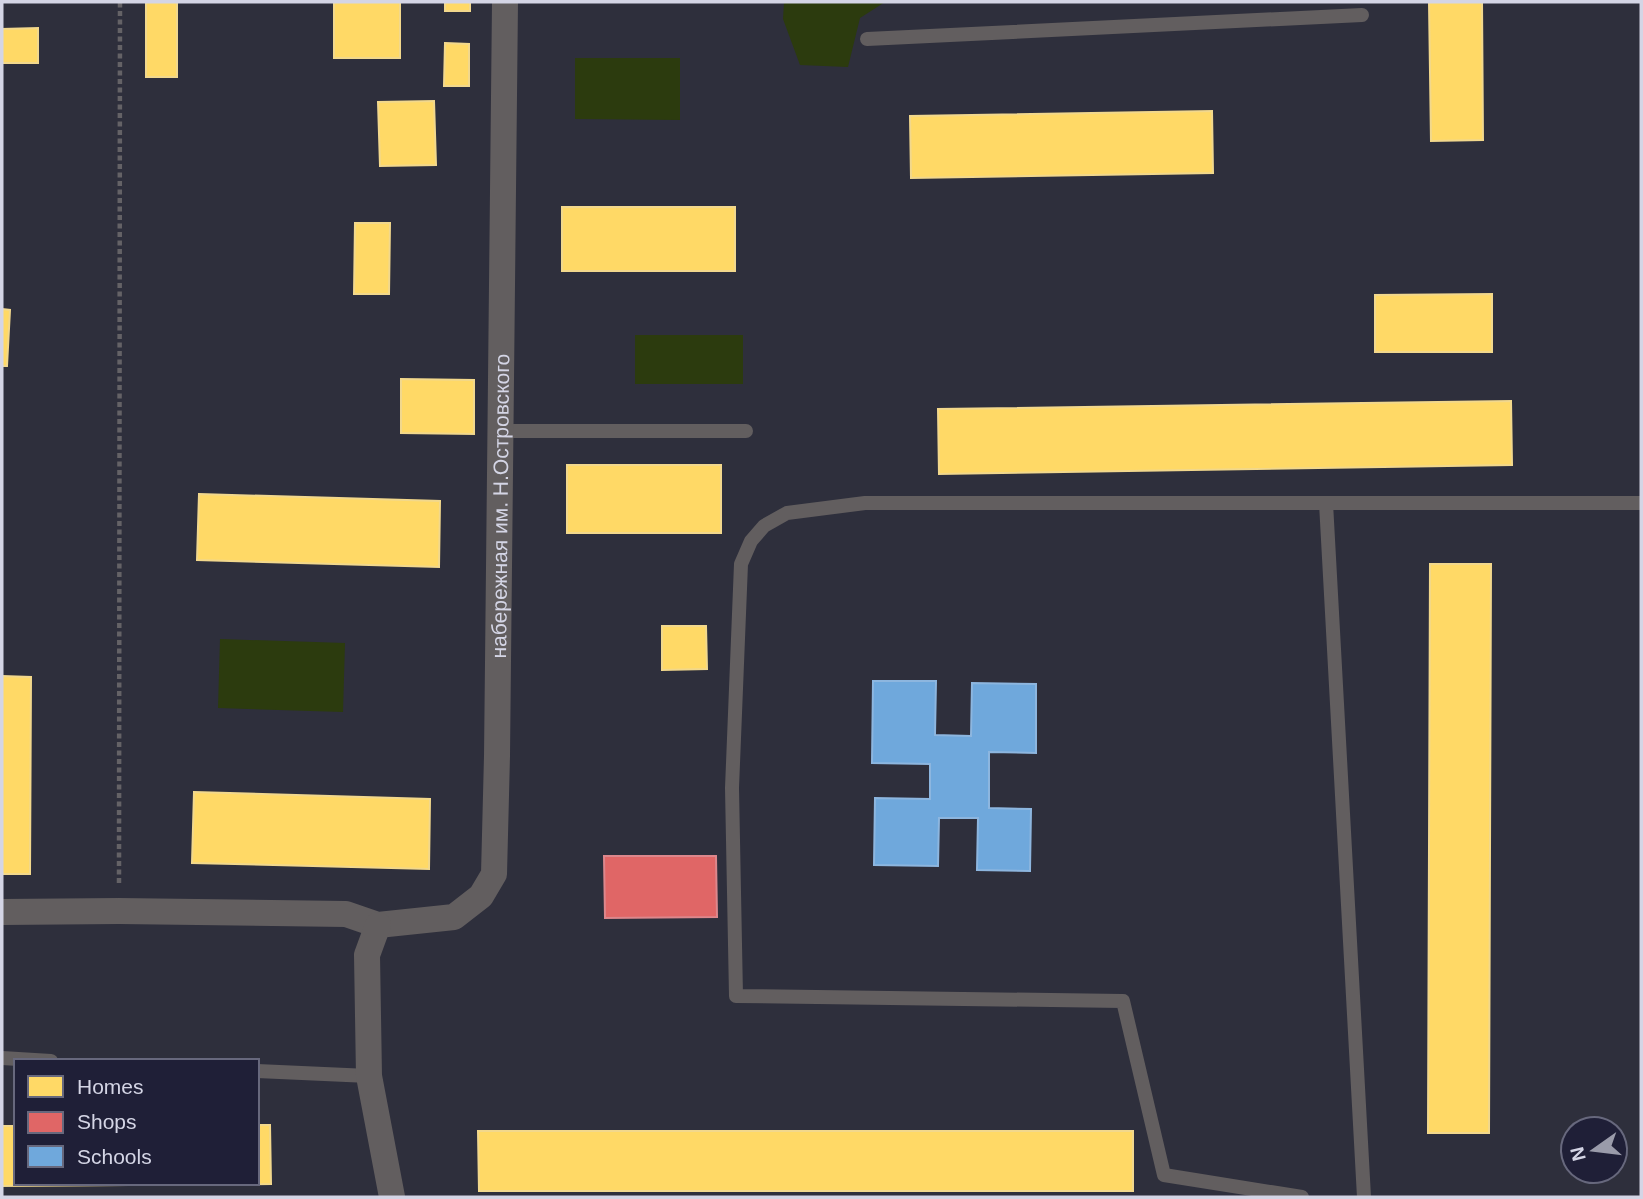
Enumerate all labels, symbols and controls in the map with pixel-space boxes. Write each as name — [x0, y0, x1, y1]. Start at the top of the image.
street label: набережная им. Н.Островского — [487, 354, 513, 659]
legend — [14, 1059, 259, 1185]
text: Homes — [77, 1075, 144, 1098]
text: Shops — [77, 1110, 137, 1133]
north arrow — [1559, 1115, 1629, 1185]
text: Schools — [77, 1145, 152, 1168]
text: N — [1566, 1145, 1590, 1163]

